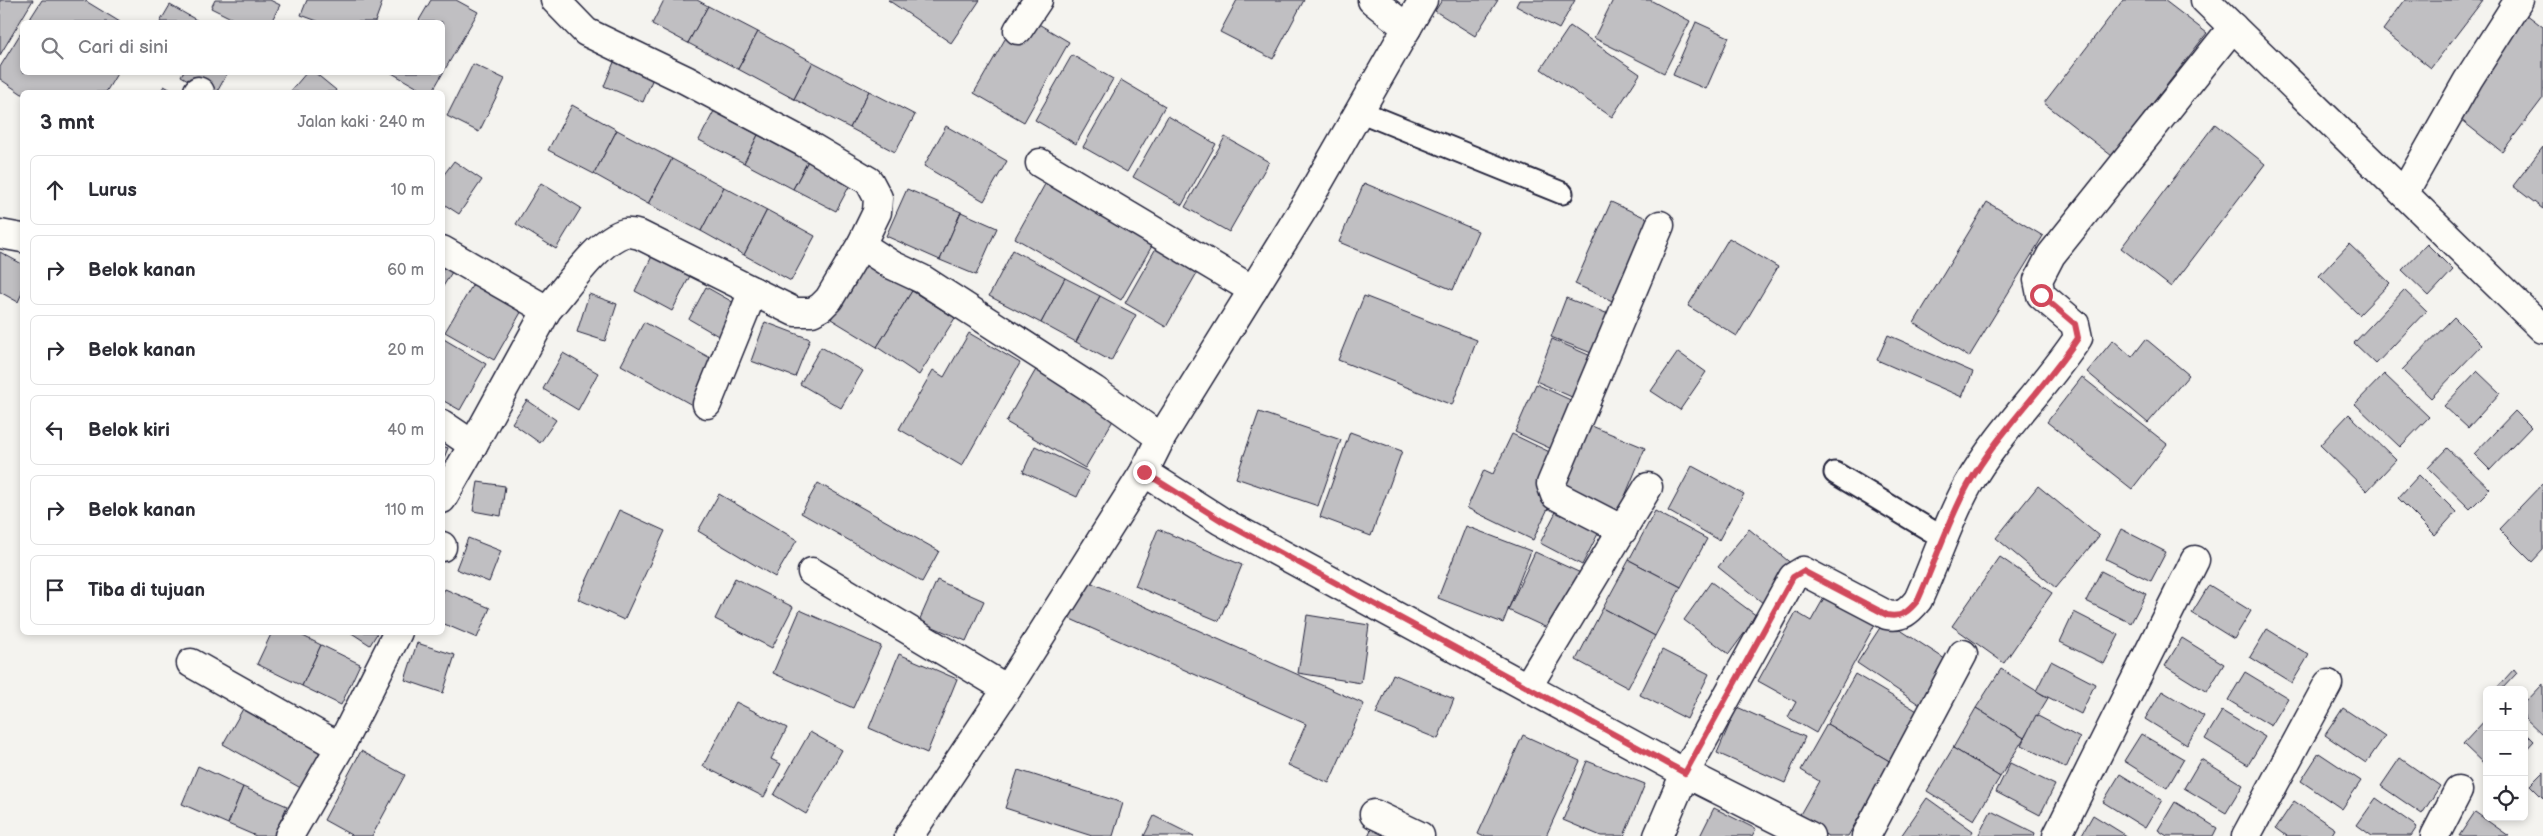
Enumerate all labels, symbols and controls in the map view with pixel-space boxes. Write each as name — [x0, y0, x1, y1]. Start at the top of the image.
search box — [20, 20, 445, 75]
icon: search — [38, 34, 66, 62]
text: Cari di sini — [78, 36, 168, 59]
text: 3 mnt — [40, 110, 95, 135]
text: Jalan kaki · 240 m — [297, 113, 425, 132]
icon: ahead — [41, 176, 69, 204]
text: Lurus — [88, 179, 137, 202]
text: 10 m — [391, 181, 424, 200]
icon: right — [41, 256, 69, 284]
text: Belok kanan — [88, 259, 196, 282]
text: 60 m — [387, 261, 424, 280]
route start — [2030, 284, 2053, 307]
icon: right — [41, 336, 69, 364]
text: Belok kanan — [88, 339, 196, 362]
text: 20 m — [388, 341, 424, 360]
icon: left — [41, 416, 69, 444]
text: Belok kiri — [88, 419, 170, 442]
text: 40 m — [387, 421, 424, 440]
route end — [1133, 461, 1156, 484]
icon: right — [41, 496, 69, 524]
text: Belok kanan — [88, 499, 196, 522]
text: 110 m — [385, 501, 424, 520]
icon: arrive — [41, 576, 69, 604]
text: Tiba di tujuan — [88, 579, 205, 602]
map controls — [2483, 686, 2528, 821]
button: + — [2483, 686, 2528, 731]
button: − — [2483, 731, 2528, 776]
button: locate — [2483, 776, 2528, 821]

